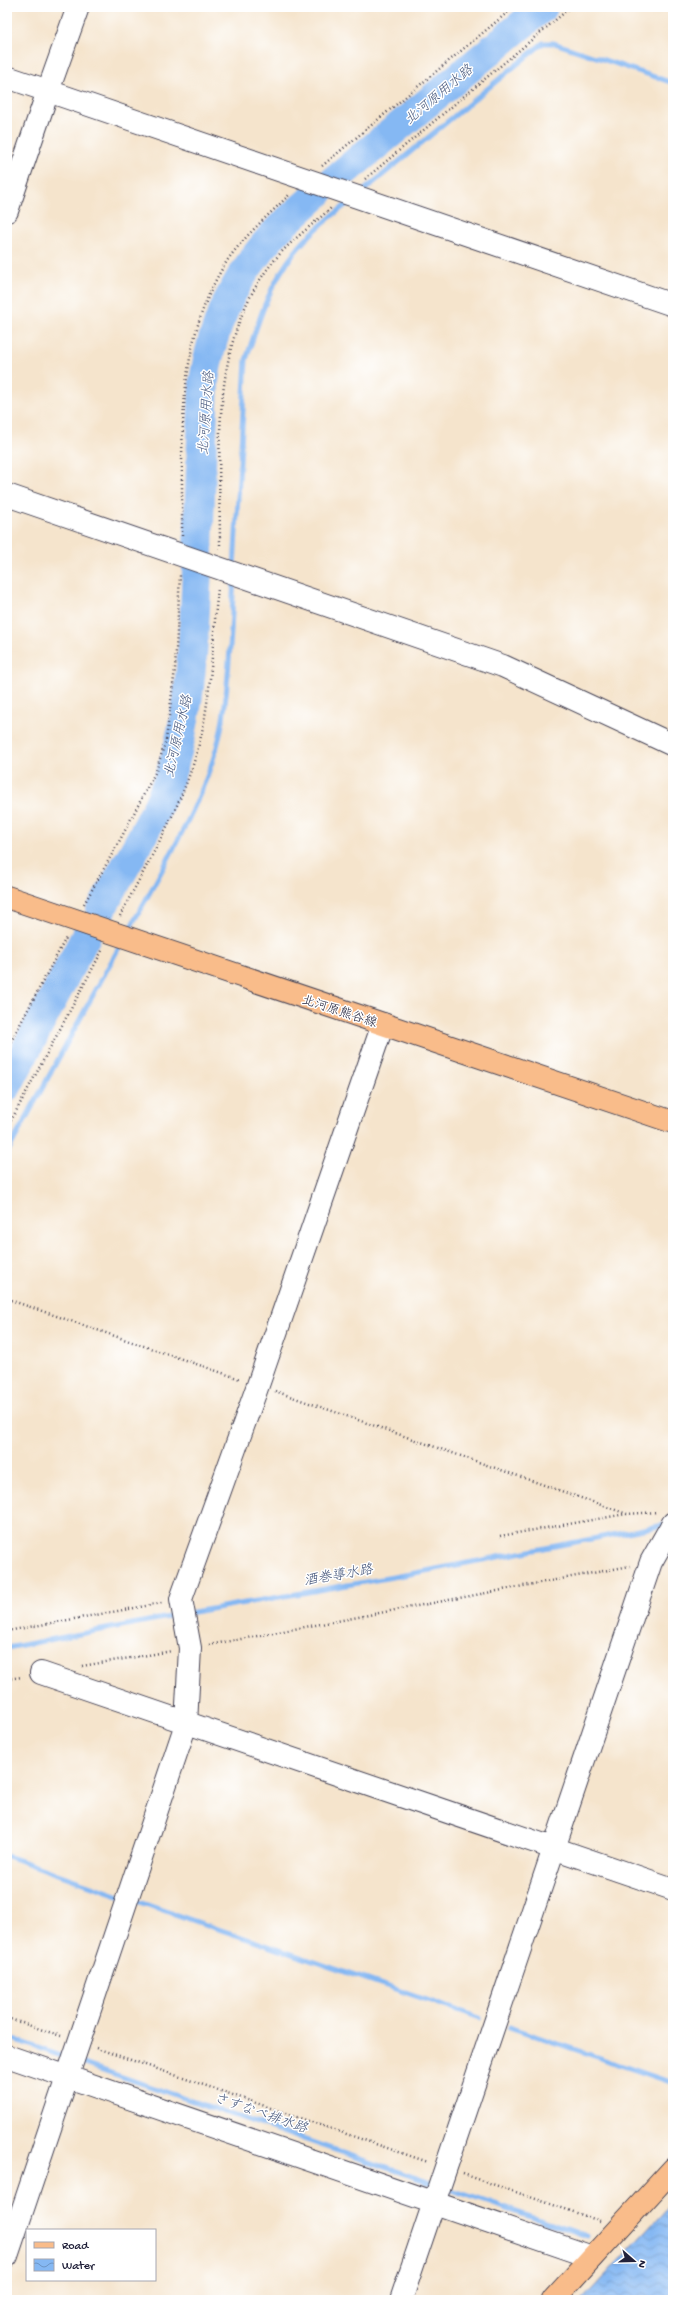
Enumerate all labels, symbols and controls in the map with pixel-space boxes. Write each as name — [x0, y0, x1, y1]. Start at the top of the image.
water label: 北河原用水路 — [401, 61, 478, 129]
water label: 北河原用水路 — [195, 370, 219, 456]
water label: 北河原用水路 — [161, 693, 197, 779]
street label: 北河原熊谷線 — [300, 993, 380, 1032]
water label: 酒巻導水路 — [302, 1561, 375, 1591]
water label: さすなべ排水路 — [211, 2089, 311, 2139]
legend — [26, 2229, 156, 2281]
text: Road — [62, 2240, 89, 2254]
north arrow — [614, 2241, 654, 2281]
text: N — [635, 2258, 648, 2269]
text: Water — [62, 2260, 96, 2274]

